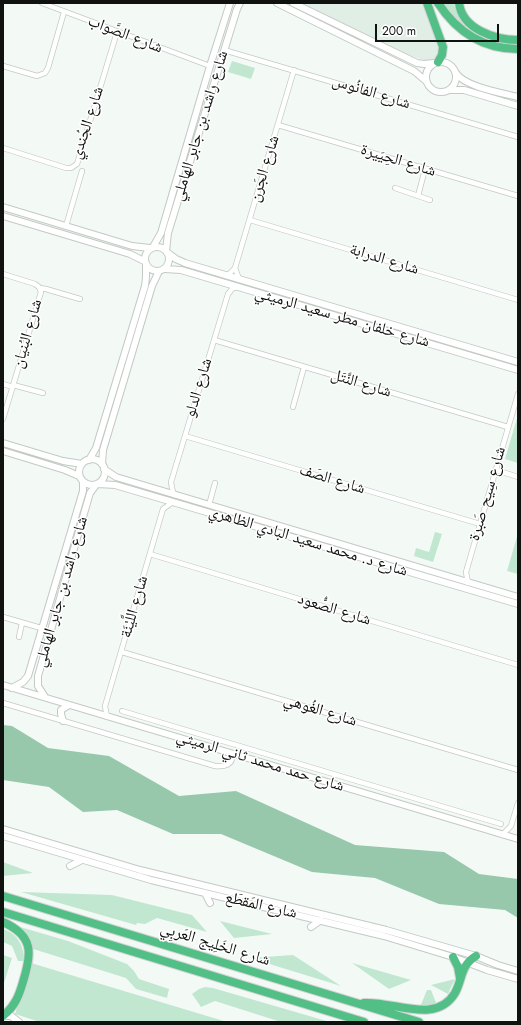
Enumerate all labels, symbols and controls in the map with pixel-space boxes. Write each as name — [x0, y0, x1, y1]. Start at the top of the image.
street label: شارع الصَّواب — [85, 12, 165, 58]
scale bar — [377, 16, 501, 42]
text: 200 m — [382, 22, 416, 40]
street label: شارع راشد بن جابر الهاملي — [169, 49, 233, 203]
street label: شارع الفانُوس — [330, 72, 412, 114]
street label: شارع الجُندي — [67, 84, 109, 162]
street label: شارع الجَرن — [246, 133, 284, 205]
street label: شارع الحِيَيرة — [358, 140, 438, 182]
street label: شارع الدرابة — [347, 240, 421, 280]
street label: شارع خلفان مطر سعيد الرميثي — [252, 284, 432, 352]
street label: شارع البُنيان — [9, 297, 47, 371]
street label: شارع الدلو — [181, 356, 217, 420]
street label: شارع النَّتَل — [328, 366, 394, 402]
street label: شارع سِيح صَبرة — [465, 445, 511, 543]
street label: شارع الصَف — [297, 461, 367, 499]
street label: شارع د. محمد سعيد البادي الظاهري — [206, 503, 410, 581]
street label: شارع راشد بن جابر الهاملي — [31, 514, 93, 670]
street label: شارع اللَّيْنَة — [117, 574, 153, 640]
street label: شارع الصُّعود — [295, 590, 373, 630]
street label: شارع الغُوهي — [281, 691, 359, 731]
street label: شارع حمد محمد ثاني الرميثي — [174, 727, 346, 797]
street label: شارع المَقطَع — [223, 888, 299, 924]
street label: شارع الخَلِيج العَربِي — [158, 919, 272, 971]

